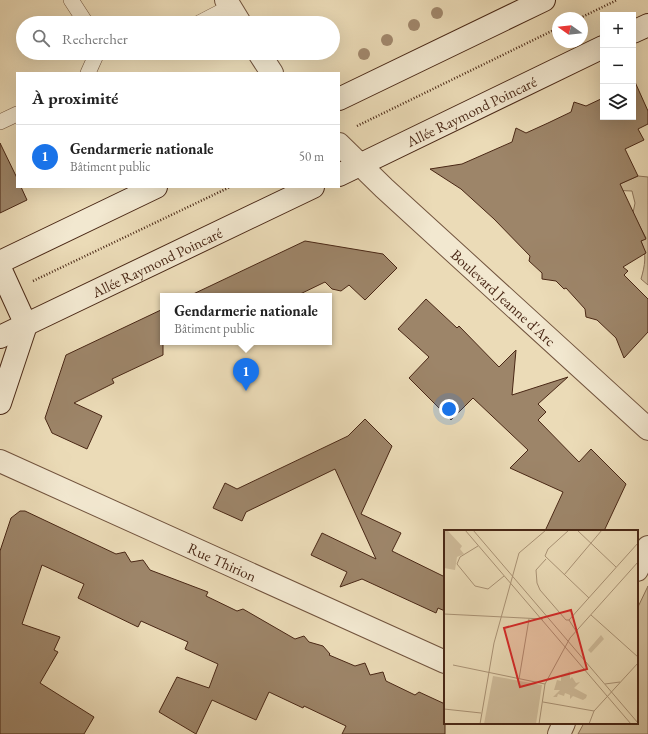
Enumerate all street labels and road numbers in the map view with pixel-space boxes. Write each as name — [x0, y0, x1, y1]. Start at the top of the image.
street label: Allée Raymond Poincaré — [402, 71, 540, 151]
street label: Allée Raymond Poincaré — [88, 222, 225, 302]
street label: Boulevard Jeanne d'Arc — [447, 245, 560, 350]
street label: Rue Thirion — [185, 538, 260, 585]

